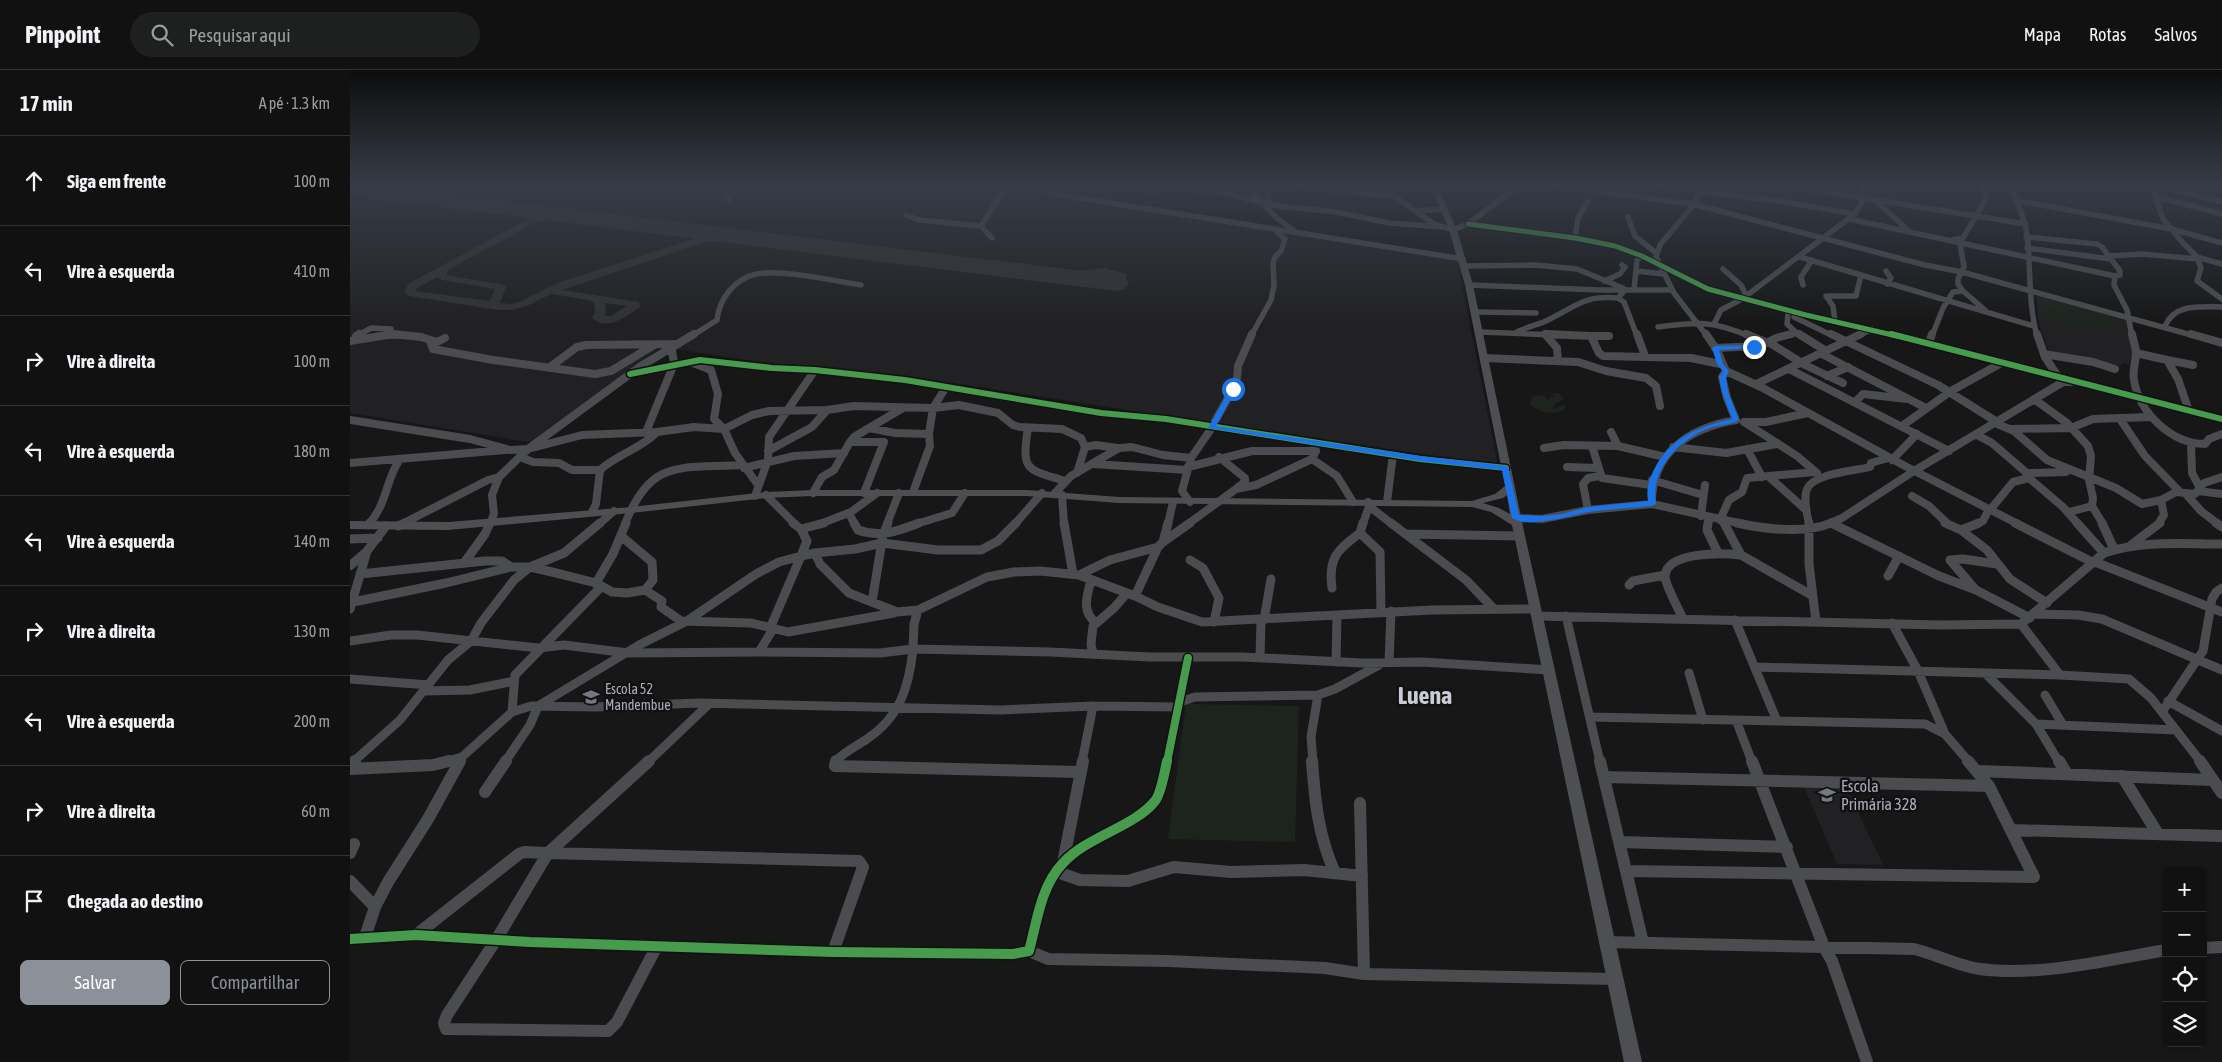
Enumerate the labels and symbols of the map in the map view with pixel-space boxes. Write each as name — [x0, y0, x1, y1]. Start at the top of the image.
route end — [1743, 336, 1766, 359]
route start — [1222, 378, 1245, 401]
place label: Escola 52 Mandembue — [605, 681, 671, 713]
district label: Luena — [1398, 682, 1452, 709]
school or university icon: Escola 52 Mandembue — [581, 687, 601, 707]
place label: Escola Primária 328 — [1841, 777, 1917, 813]
school or university icon: Escola Primária 328 — [1817, 785, 1837, 805]

